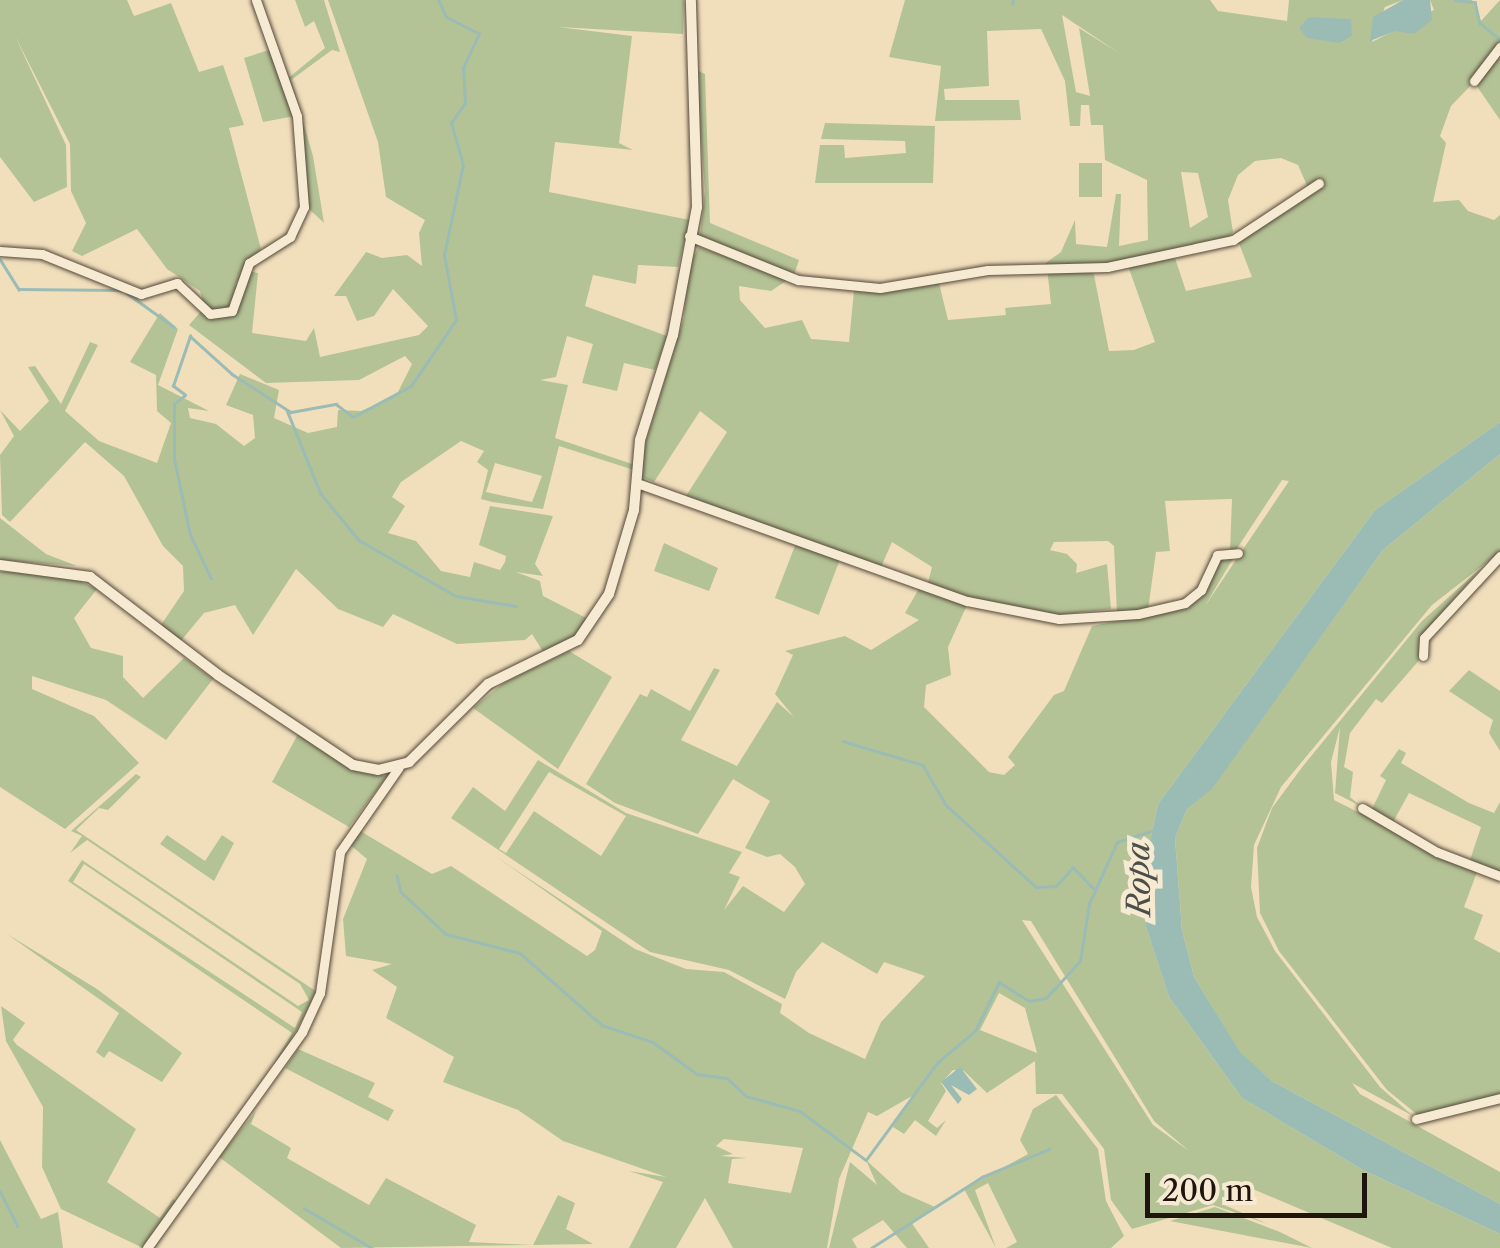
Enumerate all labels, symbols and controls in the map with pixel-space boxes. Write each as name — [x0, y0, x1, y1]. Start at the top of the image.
water label: Ropa — [1119, 841, 1159, 917]
scale bar — [1150, 1153, 1372, 1215]
text: 200 m — [1162, 1172, 1253, 1209]

